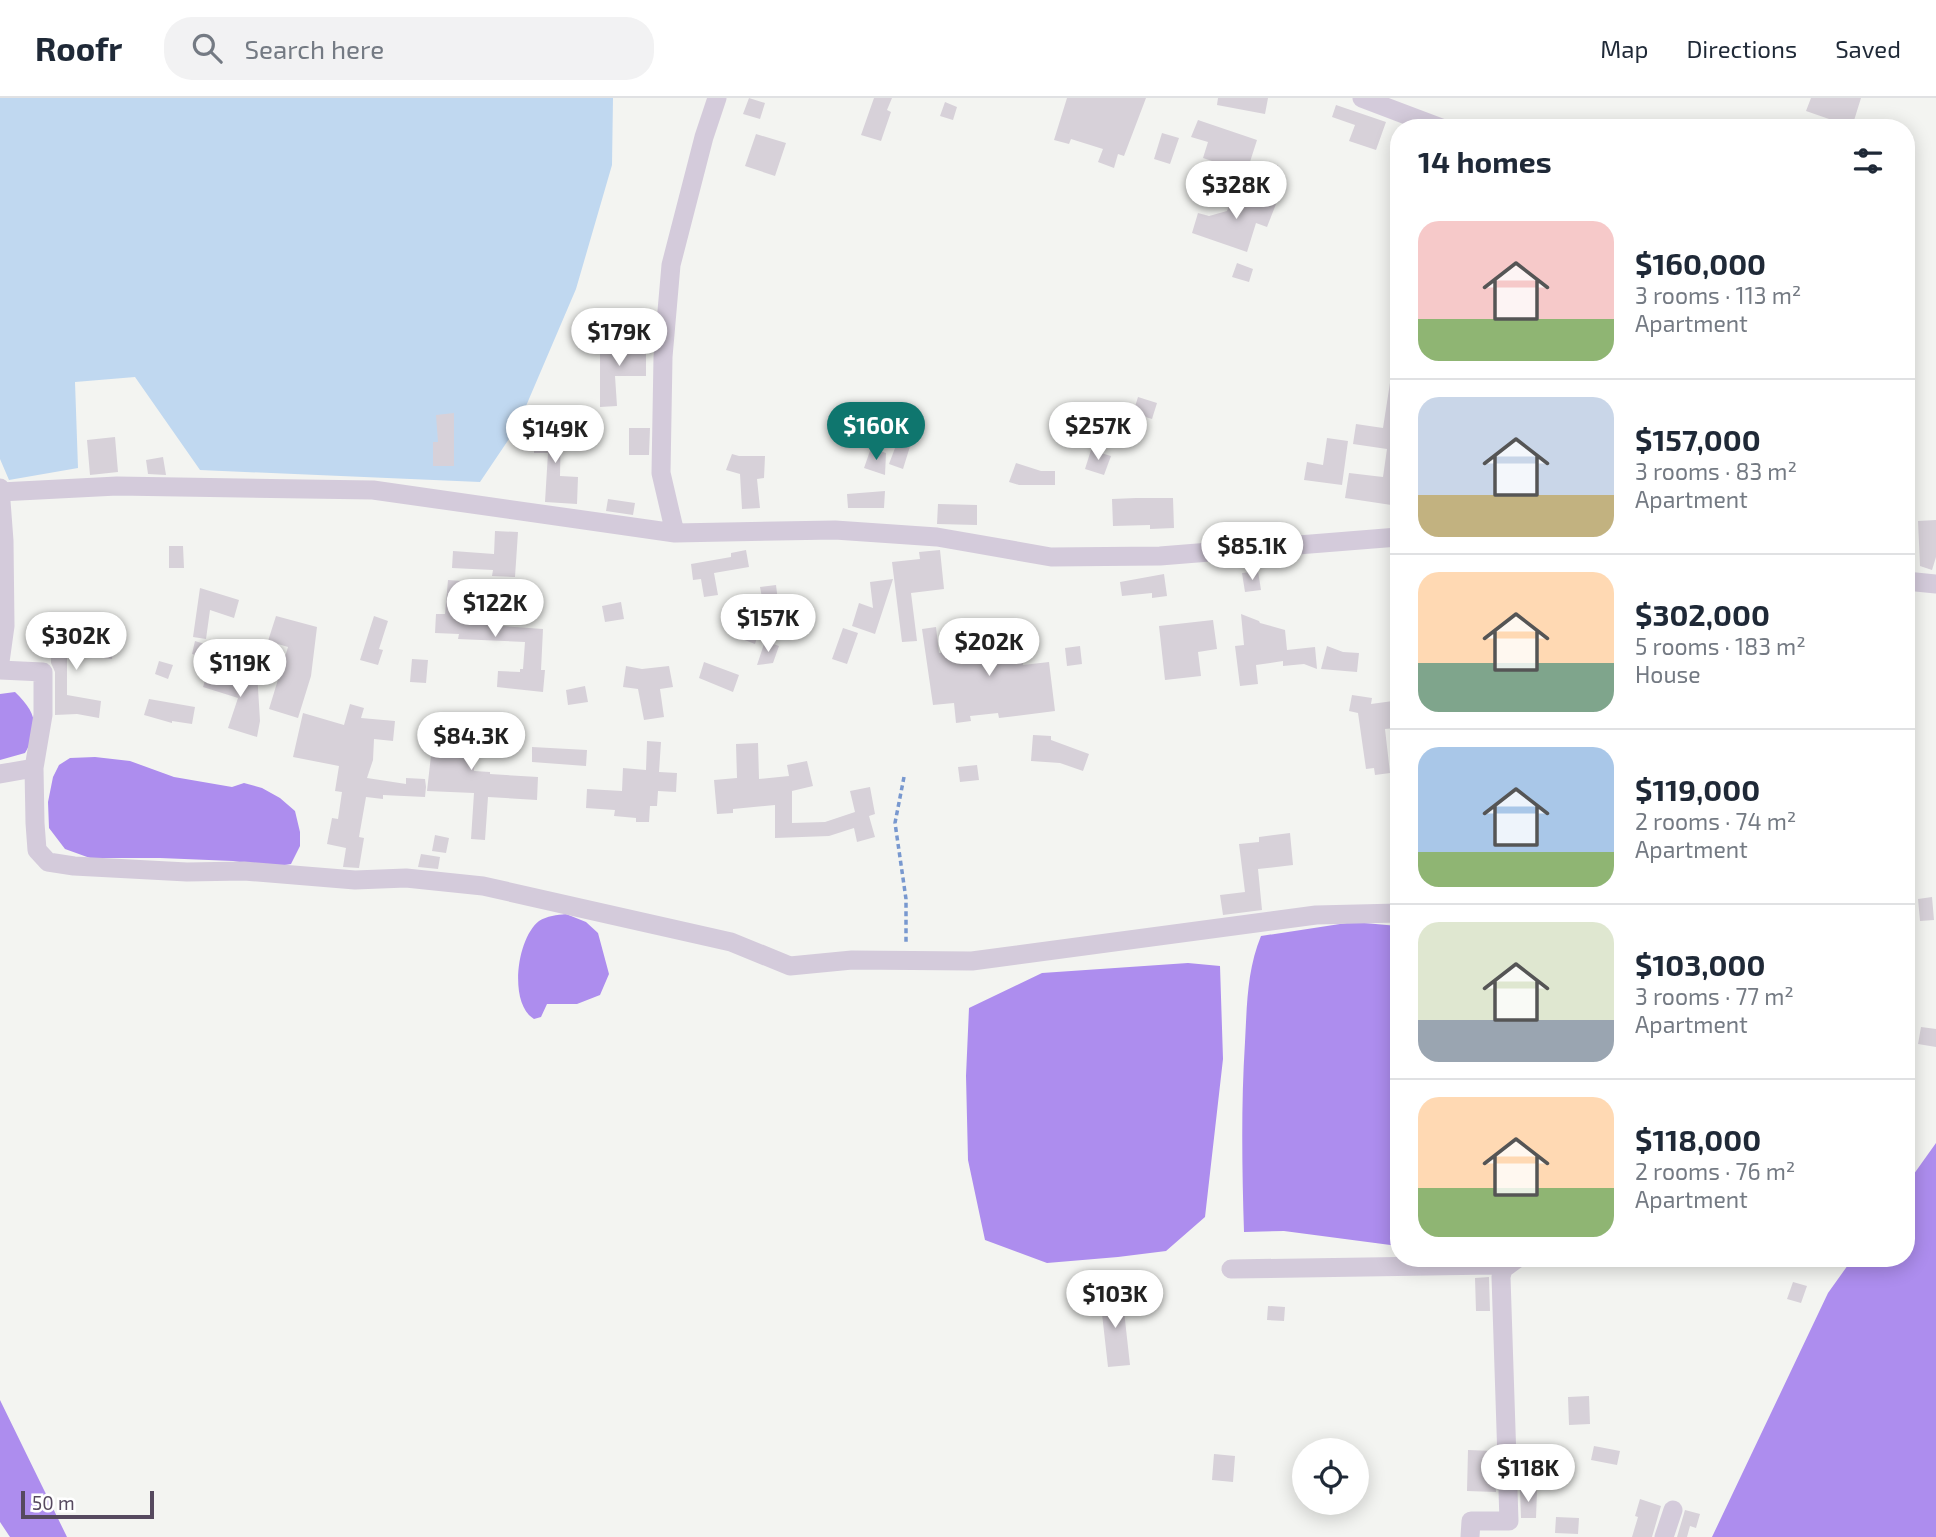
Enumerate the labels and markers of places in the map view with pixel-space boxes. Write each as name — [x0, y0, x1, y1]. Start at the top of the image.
pin: $328K — [1187, 162, 1285, 221]
pin: $179K — [570, 308, 668, 368]
pin: $160K — [827, 402, 925, 462]
pin: $257K — [1049, 402, 1147, 462]
pin: $149K — [506, 406, 604, 465]
pin: $85.1K — [1195, 522, 1309, 582]
pin: $122K — [446, 580, 544, 639]
pin: $157K — [719, 594, 817, 654]
pin: $302K — [27, 612, 125, 672]
pin: $202K — [940, 618, 1038, 678]
pin: $119K — [191, 640, 289, 699]
pin: $84.3K — [414, 712, 528, 772]
pin: $103K — [1066, 1270, 1164, 1330]
pin: $118K — [1479, 1444, 1577, 1504]

